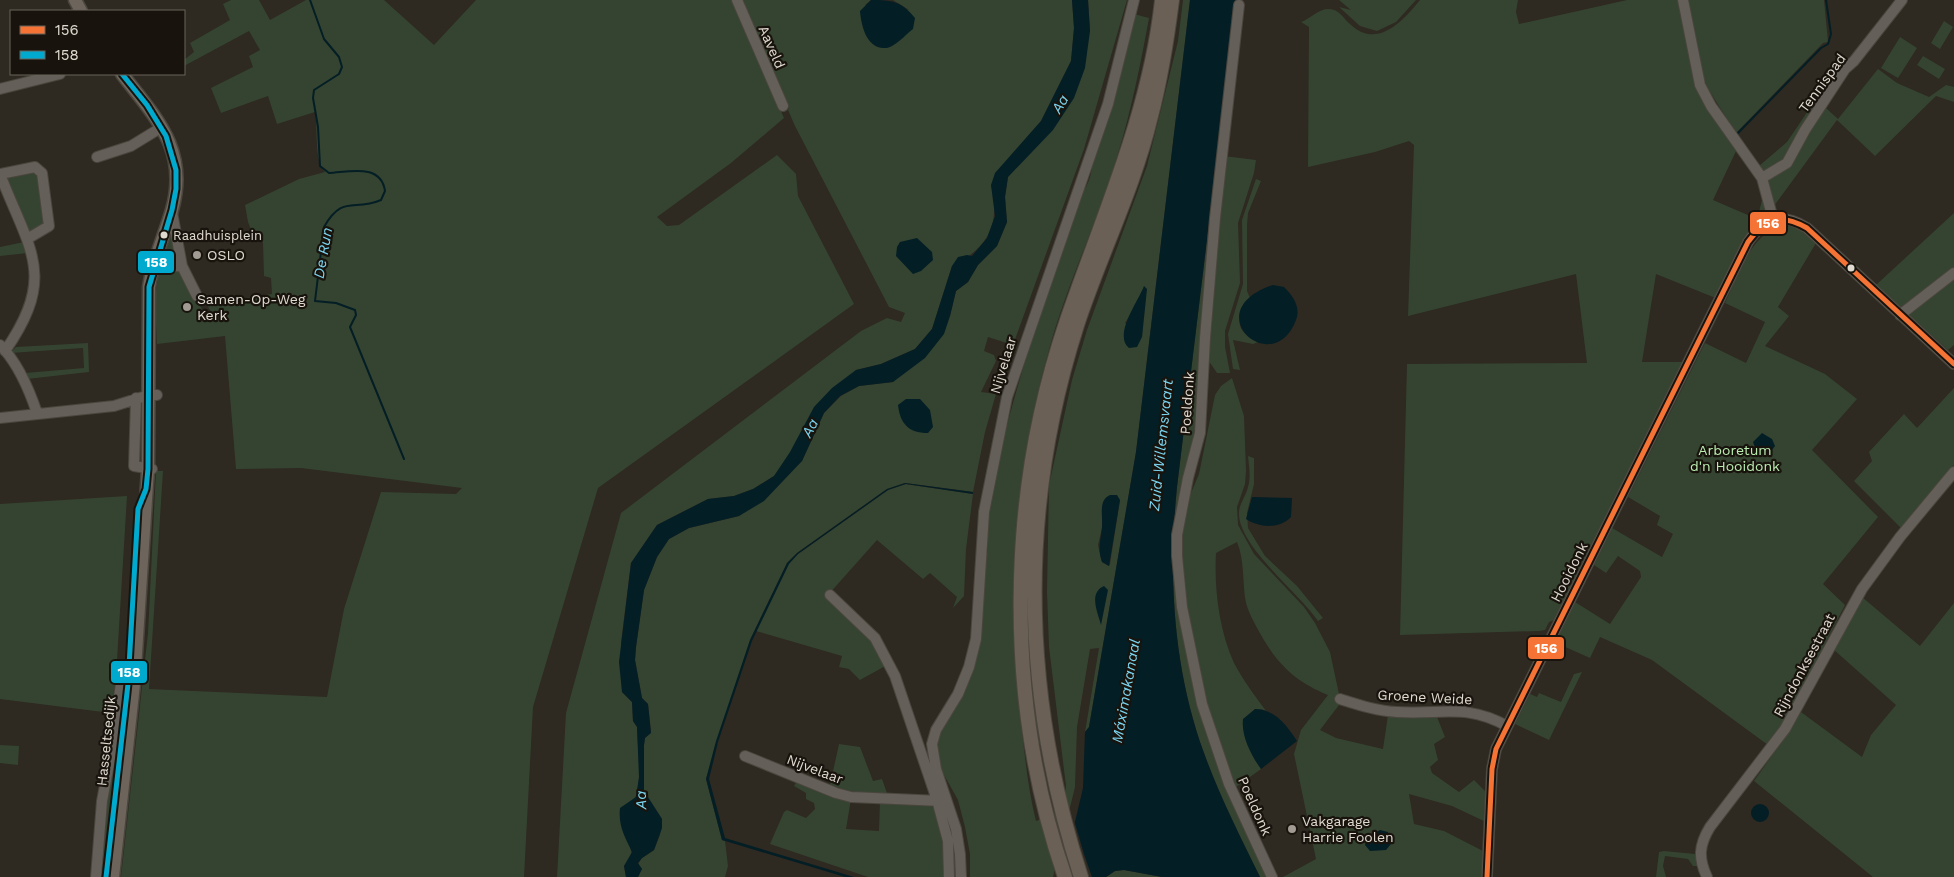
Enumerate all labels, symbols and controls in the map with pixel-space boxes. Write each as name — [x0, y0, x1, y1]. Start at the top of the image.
legend — [10, 10, 185, 75]
text: 156 — [55, 21, 79, 39]
street label: Aaveld — [755, 23, 789, 71]
text: 158 — [55, 46, 79, 64]
street label: Tennispad — [1795, 50, 1849, 116]
water label: Aa — [1047, 91, 1072, 117]
line badge: 156 — [1749, 211, 1787, 235]
text: 156 — [1757, 215, 1780, 231]
water label: De Run — [310, 226, 336, 280]
place label: Raadhuisplein — [173, 228, 262, 243]
marker: Raadhuisplein — [159, 230, 169, 240]
place label: OSLO — [207, 247, 245, 263]
marker: OSLO — [191, 249, 203, 261]
line badge: 158 — [137, 250, 175, 274]
text: 158 — [145, 254, 168, 270]
unlabelled marker — [1846, 263, 1856, 273]
place label: Samen-Op-Weg Kerk — [197, 291, 306, 323]
marker: Samen-Op-Weg Kerk — [181, 301, 193, 313]
street label: Nijvelaar — [987, 334, 1019, 396]
street label: Poeldonk — [1177, 371, 1197, 435]
water label: Zuid-Willemsvaart — [1145, 377, 1177, 513]
water label: Aa — [797, 416, 822, 441]
park label: Arboretum d'n Hooidonk — [1690, 442, 1780, 474]
street label: Hooidonk — [1547, 540, 1591, 604]
street label: Rijndonksestraat — [1770, 611, 1838, 719]
line badge: 156 — [1527, 636, 1565, 660]
water label: Máximakanaal — [1108, 637, 1144, 745]
text: 156 — [1535, 640, 1558, 656]
line badge: 158 — [110, 660, 148, 684]
text: 158 — [118, 664, 141, 680]
street label: Groene Weide — [1377, 687, 1473, 707]
street label: Hasseltsedijk — [93, 695, 119, 787]
street label: Nijvelaar — [785, 751, 846, 787]
street label: Poeldonk — [1235, 774, 1275, 838]
water label: Aa — [632, 790, 650, 811]
place label: Vakgarage Harrie Foolen — [1302, 813, 1394, 845]
marker: Vakgarage Harrie Foolen — [1286, 823, 1298, 835]

